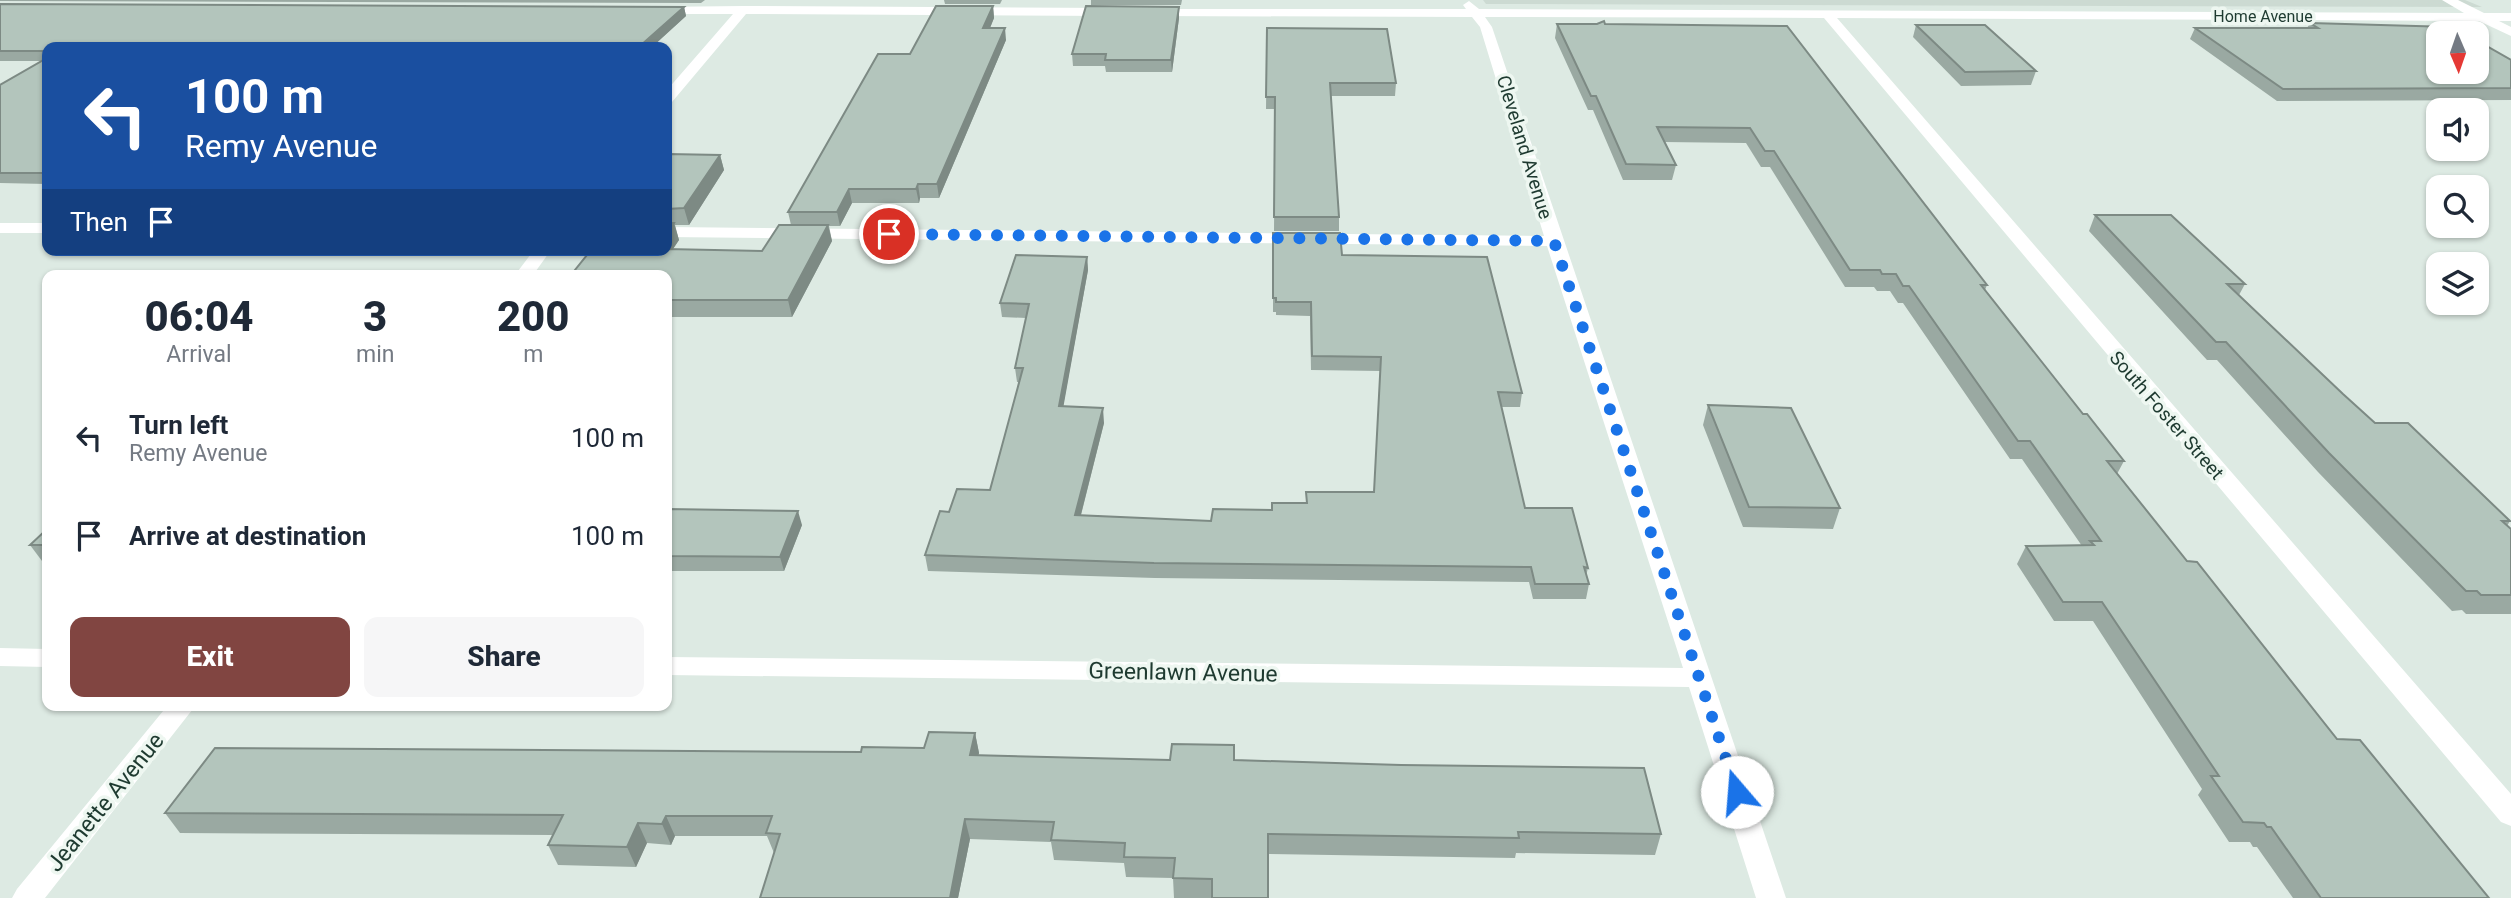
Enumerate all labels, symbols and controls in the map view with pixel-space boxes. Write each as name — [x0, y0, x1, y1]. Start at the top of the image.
street label: Home Avenue — [2213, 7, 2313, 26]
north arrow — [2426, 21, 2488, 84]
map controls — [2426, 21, 2489, 315]
text: 100 m — [185, 68, 324, 125]
icon: left — [70, 70, 161, 161]
street label: Cleveland Avenue — [1492, 72, 1557, 222]
button: sound — [2426, 98, 2489, 161]
text: Remy Avenue — [185, 127, 377, 165]
button: search — [2426, 175, 2489, 238]
icon: arrive — [142, 203, 180, 241]
pin — [859, 204, 919, 264]
text: Then — [70, 207, 128, 237]
icon: arrive — [870, 215, 908, 253]
button: layers — [2426, 252, 2489, 315]
text: 06:04 — [144, 292, 254, 341]
text: 3 — [363, 292, 387, 341]
text: 200 — [497, 292, 570, 341]
text: Arrival — [166, 341, 232, 368]
text: min — [356, 341, 394, 368]
text: m — [523, 341, 543, 368]
street label: South Foster Street — [2105, 346, 2229, 484]
text: Turn left — [129, 410, 228, 440]
icon: left — [70, 419, 108, 457]
text: 100 m — [571, 423, 644, 453]
text: Remy Avenue — [129, 440, 267, 467]
icon: arrive — [70, 517, 108, 555]
text: Arrive at destination — [129, 521, 366, 551]
text: 100 m — [571, 521, 644, 551]
button: Exit — [70, 617, 350, 697]
button: Share — [364, 617, 644, 697]
street label: Greenlawn Avenue — [1088, 657, 1278, 688]
street label: Jeanette Avenue — [41, 728, 170, 877]
position arrow — [1700, 755, 1774, 829]

